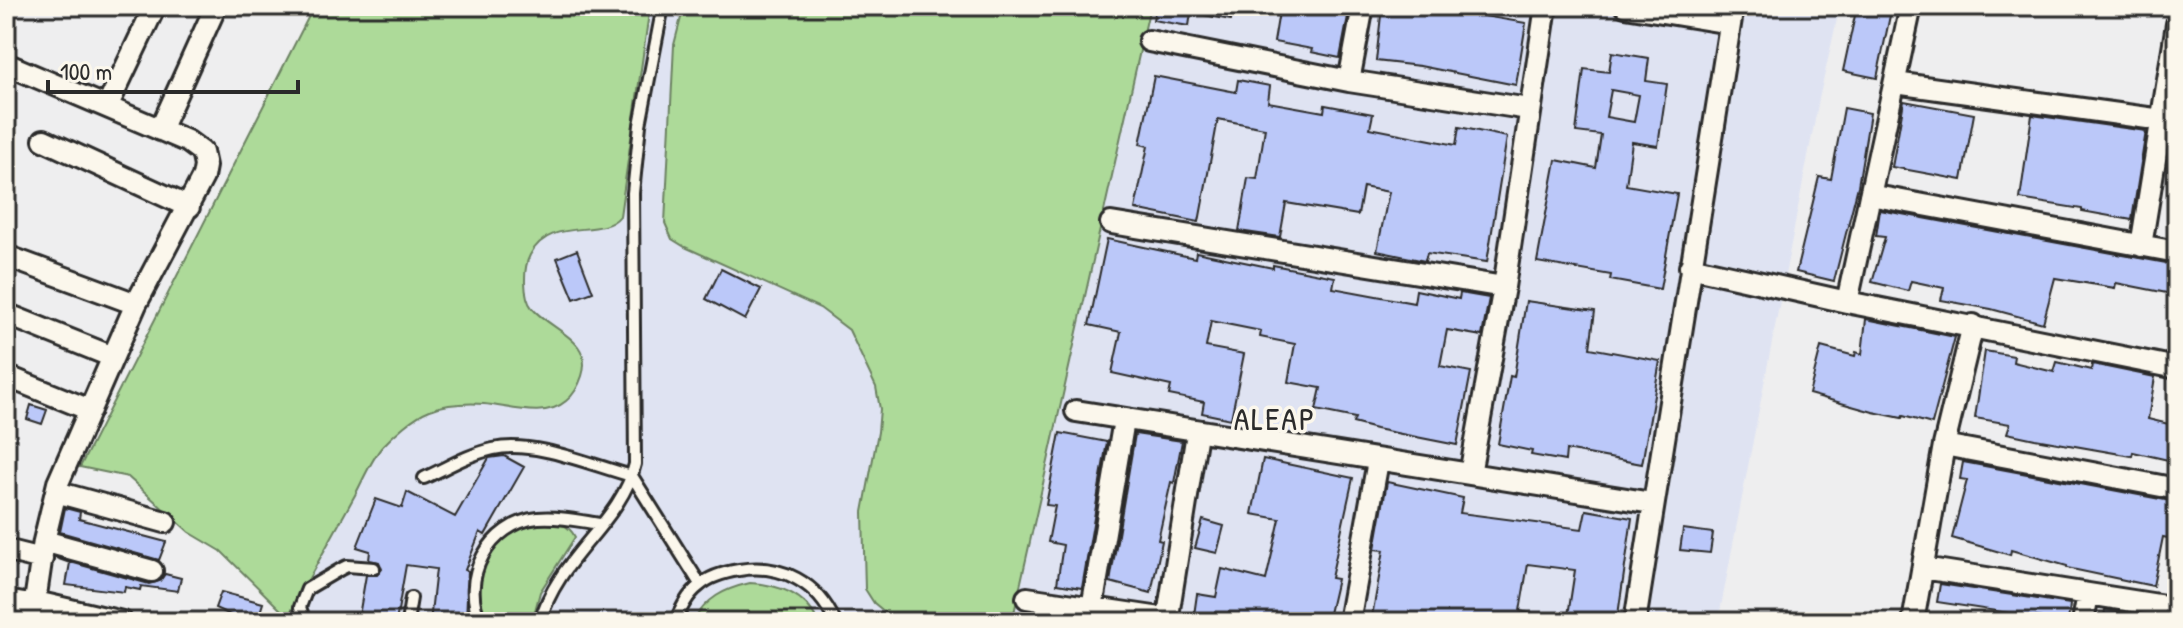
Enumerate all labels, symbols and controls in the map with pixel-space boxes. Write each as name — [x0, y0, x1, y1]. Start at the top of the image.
scale bar — [48, 44, 298, 94]
text: 100 m — [60, 55, 112, 87]
district label: ALEAP — [1234, 397, 1316, 440]

